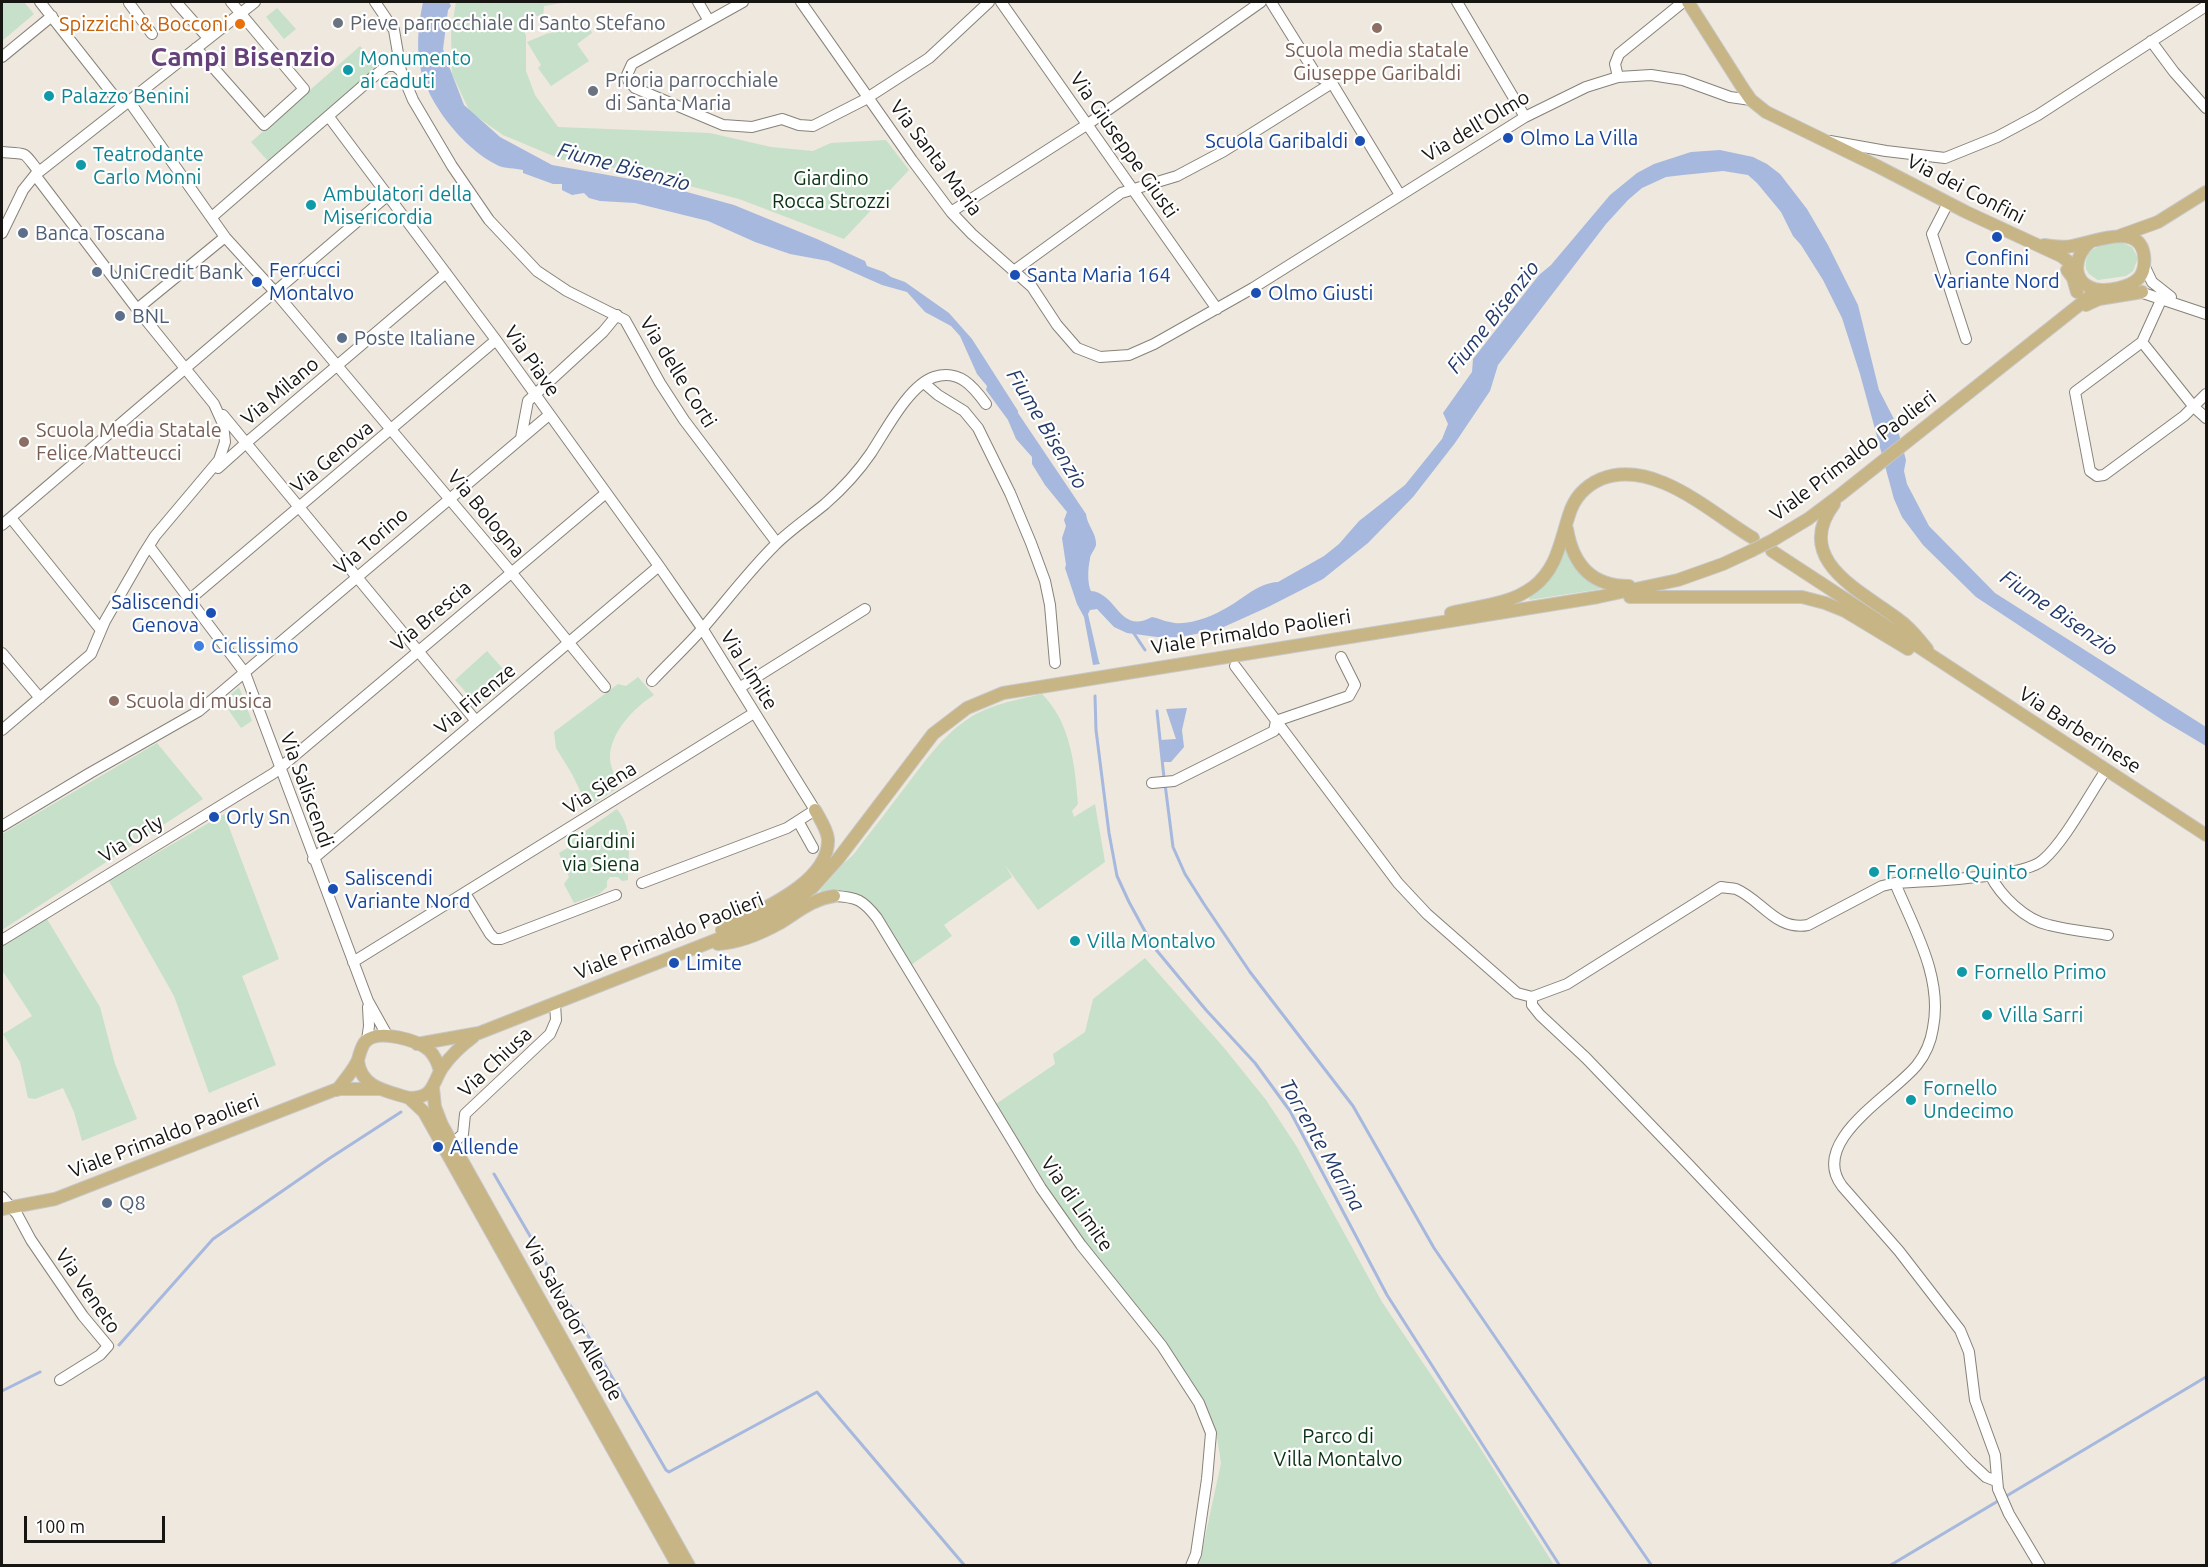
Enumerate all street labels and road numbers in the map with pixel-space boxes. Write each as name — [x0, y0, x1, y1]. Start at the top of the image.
street label: Via Giuseppe Giusti — [1065, 68, 1183, 222]
street label: Via dell'Olmo — [1418, 85, 1534, 167]
street label: Via Santa Maria — [885, 96, 987, 220]
street label: Via dei Confini — [1903, 149, 2029, 229]
street label: Via delle Corti — [634, 312, 722, 432]
street label: Via Piave — [499, 321, 565, 401]
street label: Via Milano — [236, 352, 324, 430]
street label: Viale Primaldo Paolieri — [1765, 386, 1941, 526]
street label: Via Genova — [286, 416, 378, 498]
street label: Via Bologna — [442, 465, 530, 563]
street label: Via Torino — [329, 502, 413, 580]
street label: Via Brescia — [386, 575, 476, 657]
street label: Viale Primaldo Paolieri — [1149, 604, 1353, 660]
street label: Via Limite — [715, 626, 783, 714]
street label: Via Firenze — [430, 658, 520, 740]
street label: Via Barberinese — [2014, 682, 2146, 778]
street label: Via Saliscendi — [275, 729, 339, 851]
street label: Via Siena — [559, 756, 641, 820]
street label: Via Orly — [95, 810, 167, 868]
street label: Viale Primaldo Paolieri — [571, 887, 767, 985]
street label: Via Chiusa — [453, 1022, 537, 1102]
street label: Viale Primaldo Paolieri — [65, 1089, 263, 1183]
street label: Via di Limite — [1036, 1152, 1118, 1256]
street label: Via Salvador Allende — [518, 1233, 628, 1405]
street label: Via Veneto — [50, 1244, 126, 1338]

